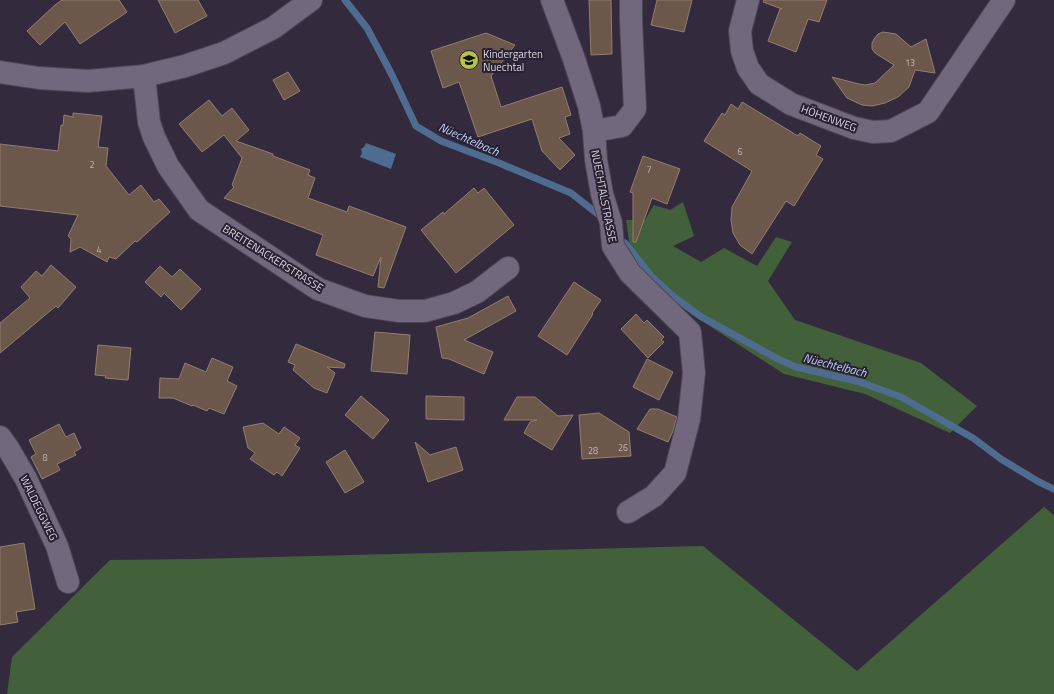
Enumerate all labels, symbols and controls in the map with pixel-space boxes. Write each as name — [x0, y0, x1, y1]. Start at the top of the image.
place label: Kindergarten Nuechtal — [483, 46, 543, 75]
school or university icon: Kindergarten Nuechtal — [458, 49, 480, 71]
house number: 13 — [905, 56, 915, 69]
street label: HÖHENWEG — [799, 101, 859, 136]
water label: Nüechtelbach — [436, 117, 503, 161]
house number: 6 — [737, 145, 743, 158]
street label: NUECHTALSTRASSE — [587, 148, 621, 244]
house number: 2 — [89, 158, 95, 171]
house number: 7 — [646, 163, 652, 176]
street label: BREITENACKERSTRASSE — [220, 220, 326, 296]
house number: 4 — [96, 243, 102, 256]
water label: Nüechtelbach — [801, 348, 870, 382]
house number: 26 — [618, 441, 628, 454]
house number: 28 — [588, 444, 598, 457]
house number: 8 — [42, 451, 48, 464]
street label: WALDEGGWEG — [16, 473, 62, 543]

